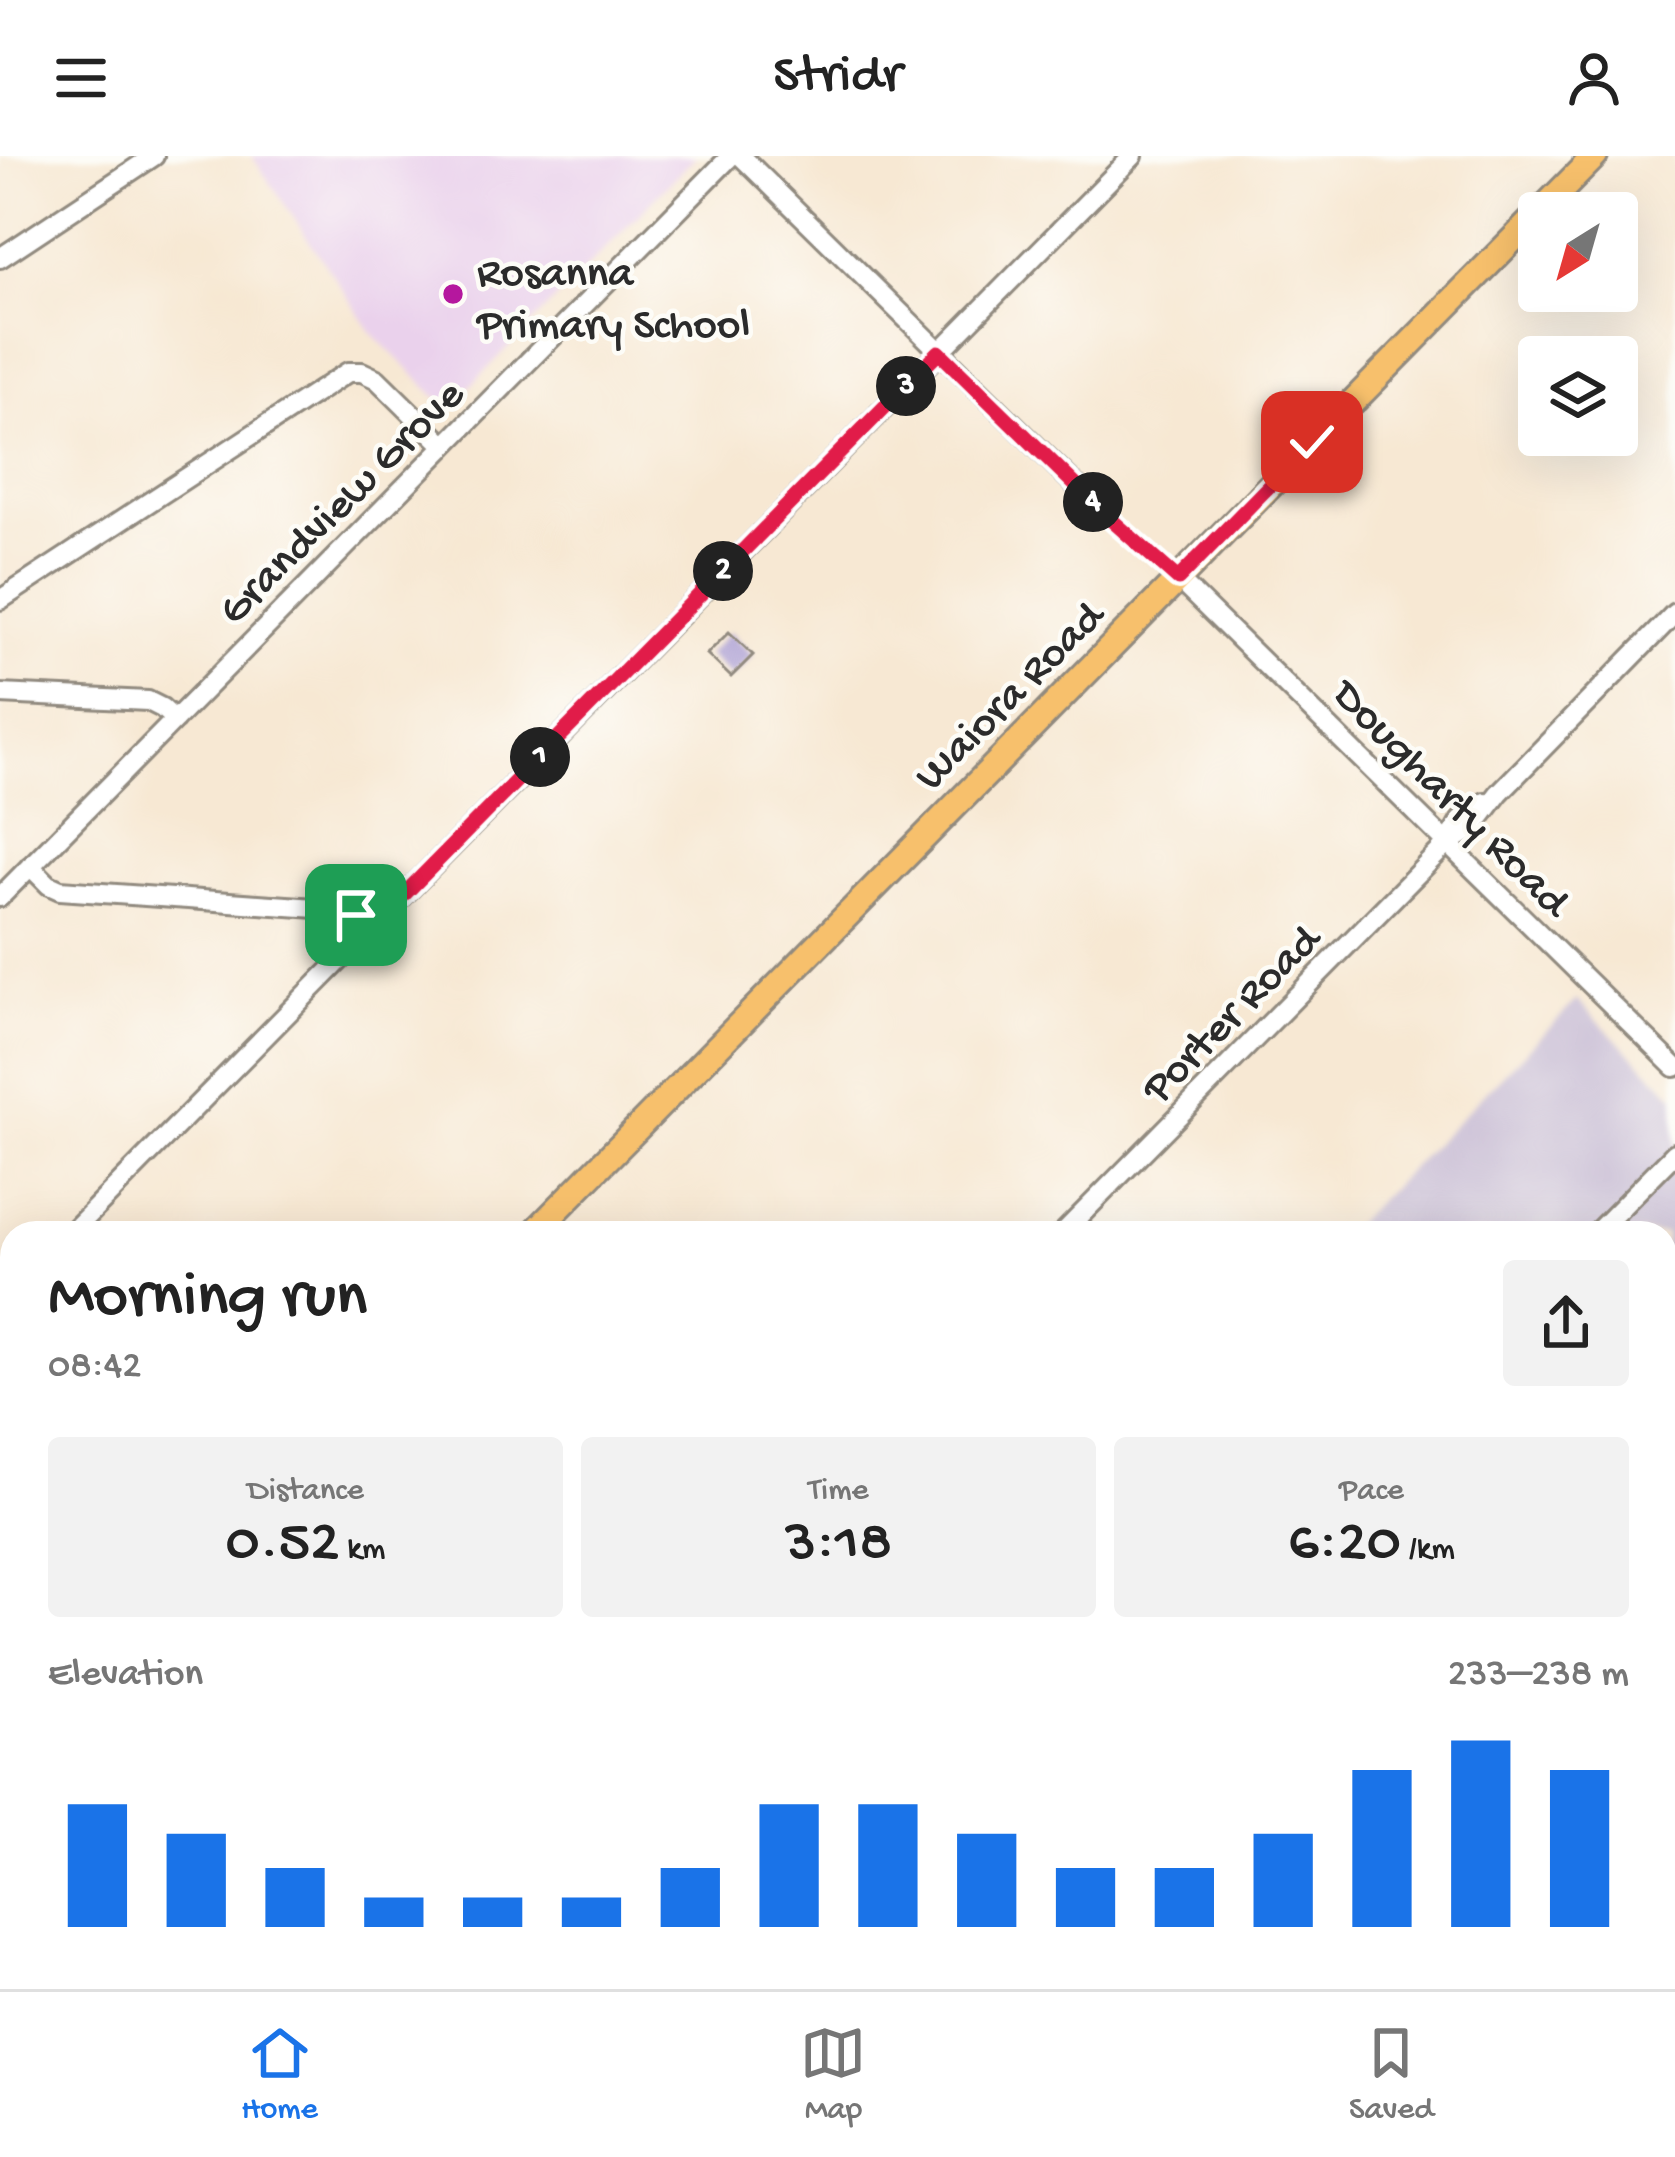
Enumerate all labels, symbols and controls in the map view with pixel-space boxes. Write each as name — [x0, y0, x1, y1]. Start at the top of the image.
icon: menu — [48, 45, 114, 111]
icon: person — [1561, 45, 1627, 111]
text: Stridr — [773, 46, 902, 110]
north arrow — [1518, 192, 1638, 312]
map controls — [1518, 192, 1638, 456]
place label: Rosanna Primary School — [475, 249, 750, 354]
marker: Rosanna Primary School — [440, 281, 466, 307]
button: layers — [1518, 336, 1638, 456]
pin: 3 — [876, 356, 936, 416]
text: 3 — [897, 367, 915, 405]
street label: Grandview Grove — [209, 370, 478, 638]
pin — [1261, 391, 1363, 493]
icon: check — [1279, 409, 1345, 475]
pin: 4 — [1063, 472, 1123, 532]
text: 4 — [1085, 483, 1101, 521]
pin: 2 — [693, 541, 753, 601]
text: 2 — [715, 552, 731, 590]
street label: Waiora Road — [906, 590, 1120, 804]
street label: Dougharty Road — [1317, 668, 1581, 933]
pin: 1 — [510, 727, 570, 787]
text: 1 — [533, 738, 547, 776]
pin — [305, 864, 407, 966]
icon: arrive — [323, 882, 389, 948]
street label: Porter Road — [1132, 913, 1336, 1118]
button: share — [1503, 1260, 1629, 1386]
text: Morning run — [48, 1261, 367, 1339]
text: 08:42 — [48, 1345, 141, 1391]
text: Distance — [247, 1473, 364, 1511]
text: Time — [808, 1473, 869, 1511]
text: Pace — [1339, 1473, 1404, 1511]
text: 0.52 — [226, 1511, 339, 1581]
text: 3:18 — [785, 1511, 892, 1581]
text: 6:20 — [1288, 1511, 1401, 1581]
text: km — [339, 1532, 385, 1570]
text: /km — [1401, 1532, 1455, 1570]
text: Elevation — [48, 1653, 203, 1699]
text: 233–238 m — [1448, 1653, 1629, 1699]
tab: Home — [241, 2020, 318, 2130]
tab: Map — [800, 2020, 866, 2130]
tab: Saved — [1349, 2020, 1434, 2130]

